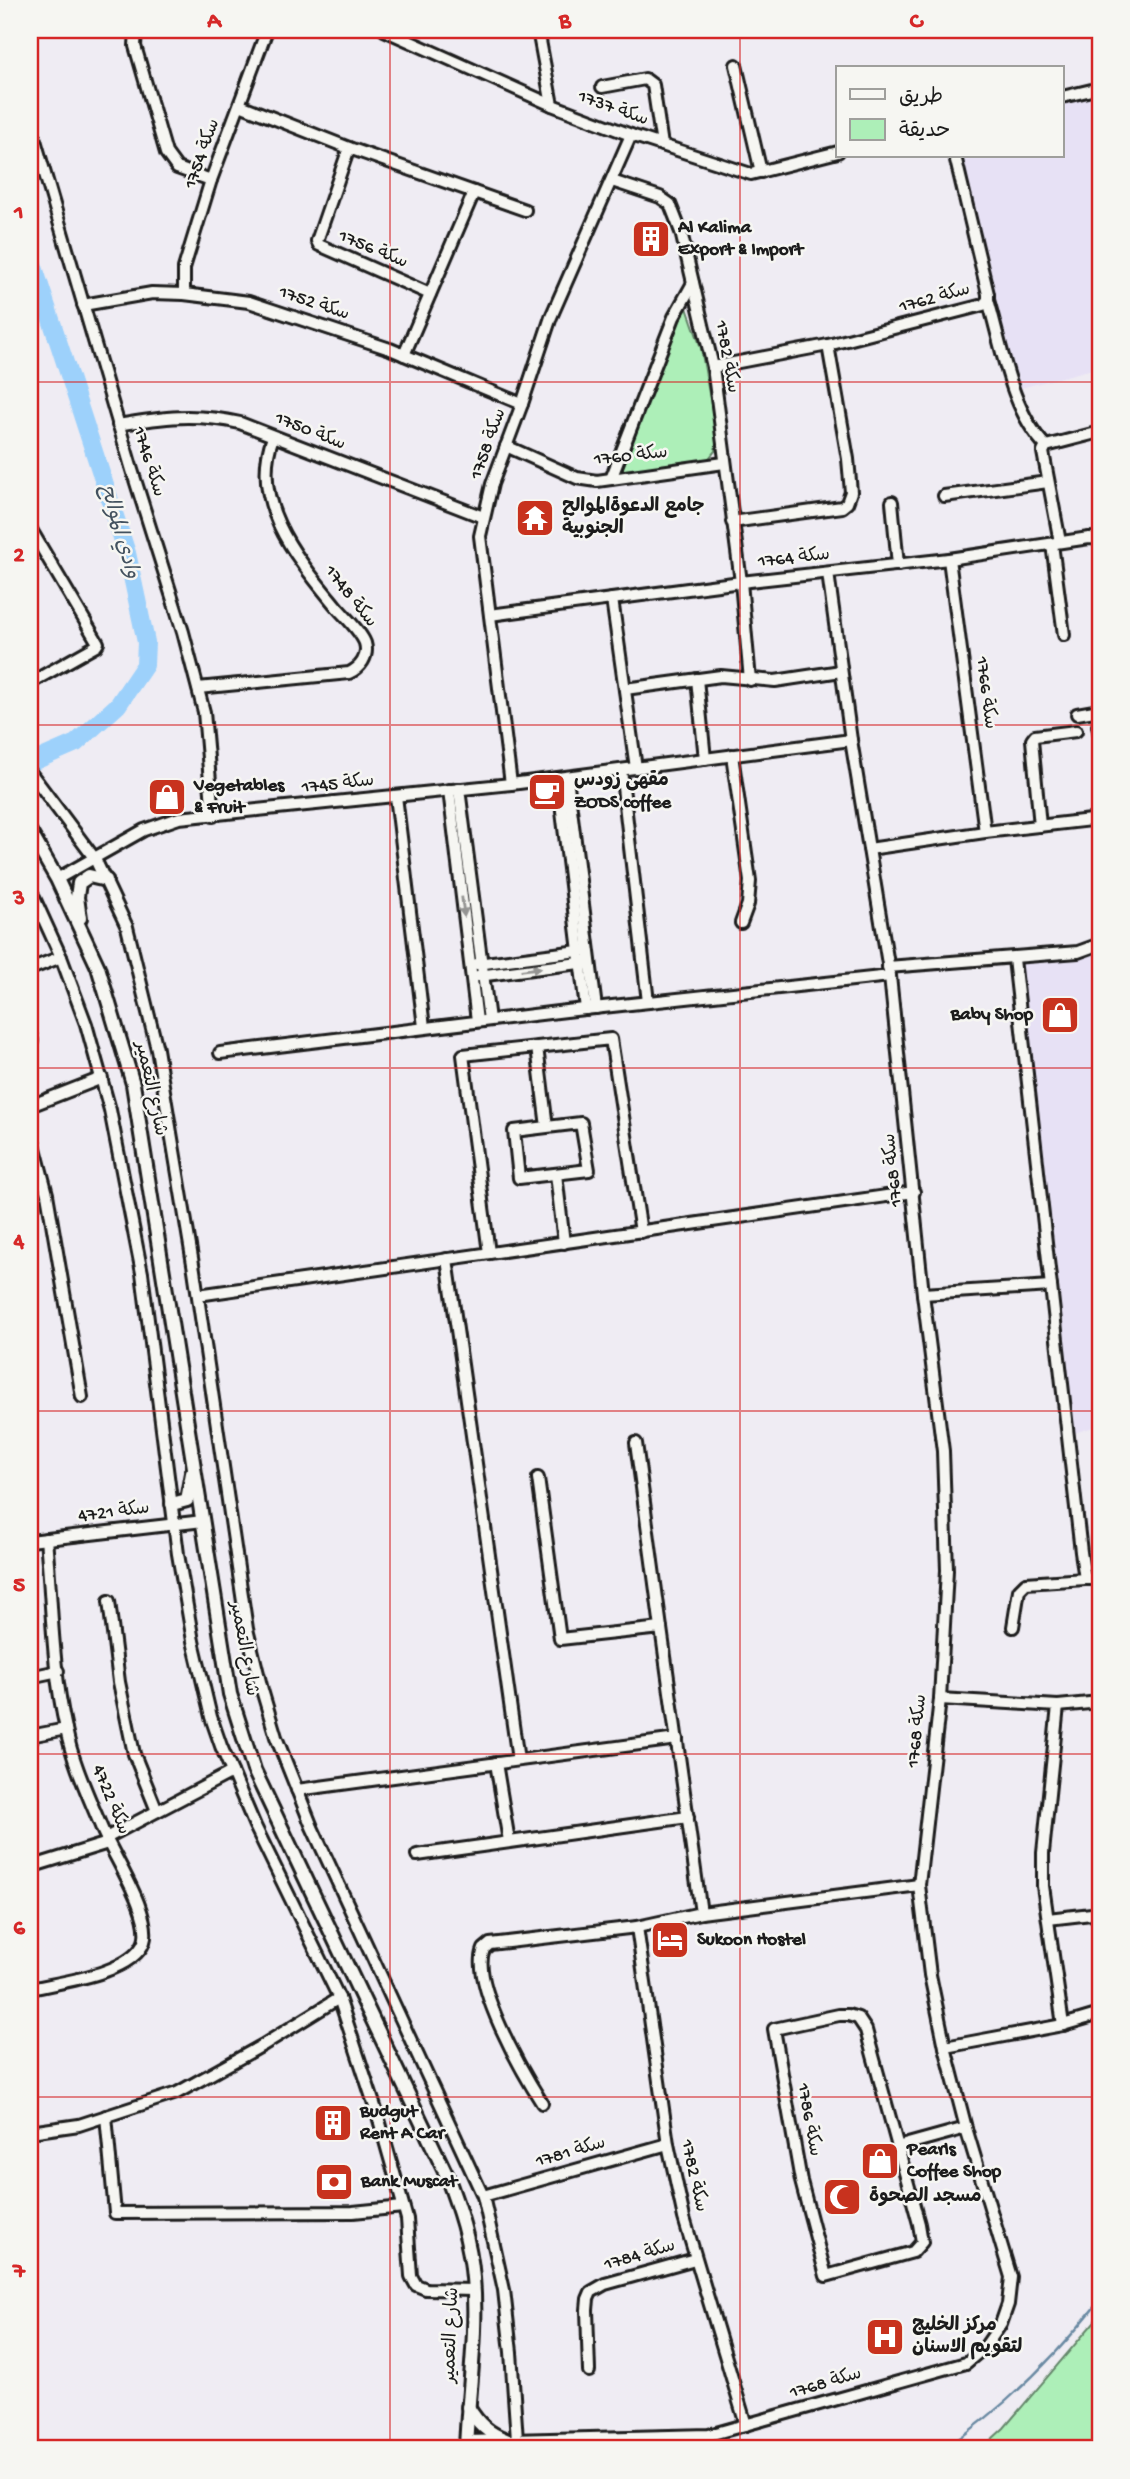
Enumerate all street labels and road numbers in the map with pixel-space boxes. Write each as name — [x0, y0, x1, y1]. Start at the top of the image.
street label: سكة 1737 — [574, 85, 651, 132]
street label: سكة 1754 — [179, 116, 226, 193]
street label: سكة 1756 — [334, 225, 411, 275]
street label: سكة 1762 — [896, 278, 973, 320]
street label: سكة 1752 — [275, 281, 352, 327]
street label: سكة 1782 — [708, 318, 744, 395]
street label: سكة 1758 — [465, 405, 512, 484]
street label: سكة 1750 — [270, 407, 349, 457]
street label: سكة 1746 — [126, 423, 170, 500]
street label: سكة 1760 — [592, 442, 669, 472]
street label: سكة 1764 — [756, 544, 831, 574]
street label: سكة 1748 — [318, 560, 382, 633]
street label: سكة 1766 — [969, 654, 1001, 731]
street label: سكة 1745 — [300, 770, 375, 800]
street label: شارع التعمير — [128, 1038, 171, 1138]
street label: سكة 1768 — [879, 1132, 909, 1209]
street label: سكة 4721 — [77, 1497, 151, 1529]
street label: شارع التعمير — [223, 1598, 263, 1698]
street label: سكة 1768 — [903, 1693, 933, 1770]
street label: سكة 4722 — [86, 1762, 134, 1838]
street label: سكة 1786 — [790, 2081, 826, 2158]
street label: سكة 1781 — [532, 2132, 609, 2174]
street label: سكة 1782 — [674, 2137, 712, 2214]
street label: سكة 1784 — [601, 2235, 678, 2277]
street label: شارع التعمير — [439, 2287, 465, 2385]
street label: سكة 1768 — [786, 2363, 865, 2405]

